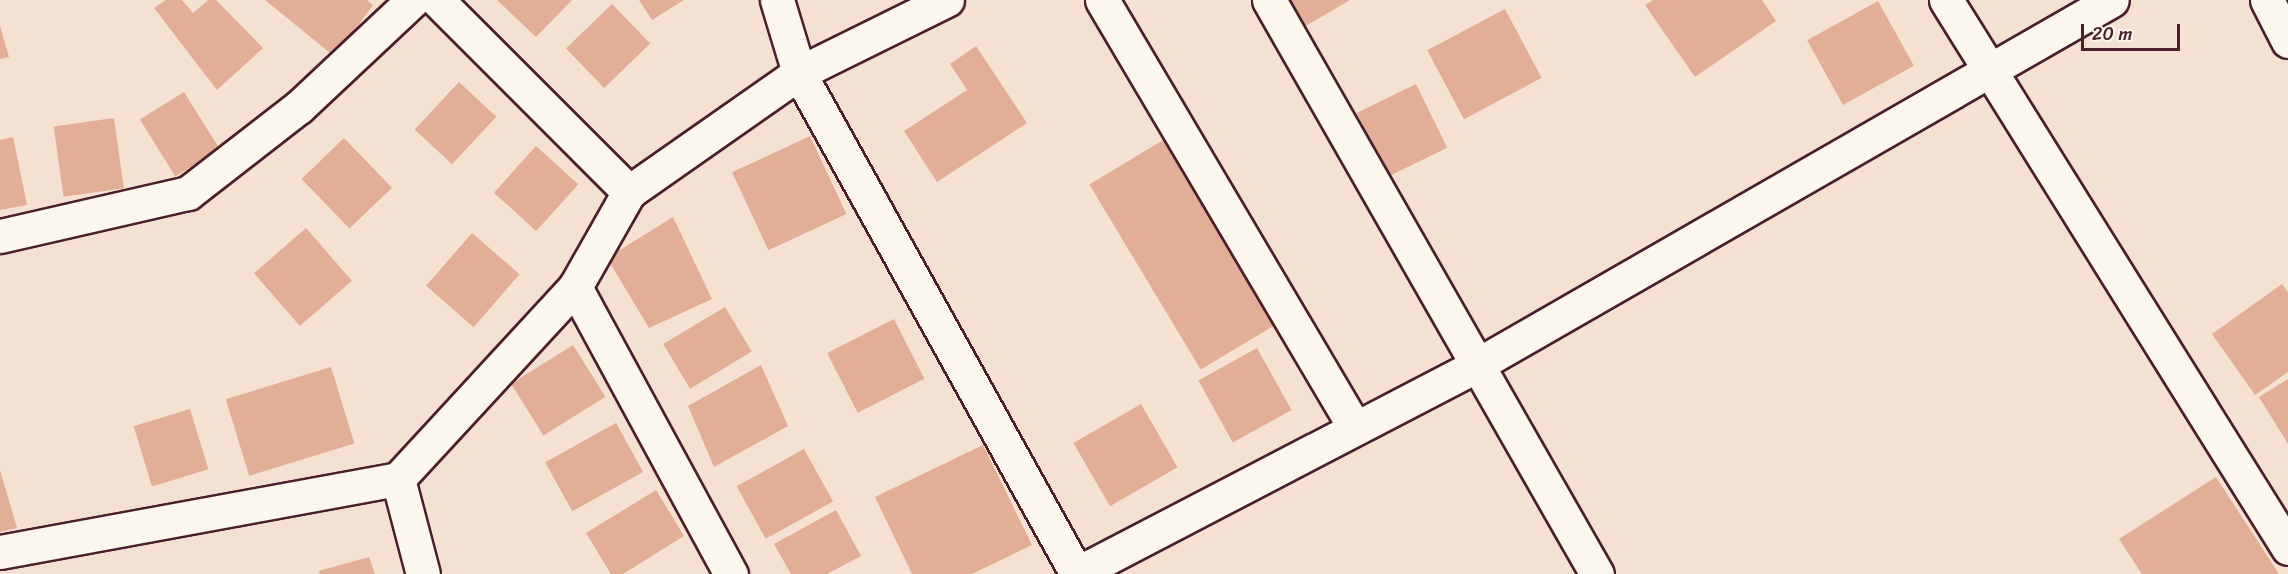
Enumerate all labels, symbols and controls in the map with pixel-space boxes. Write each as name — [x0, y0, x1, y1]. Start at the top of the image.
scale bar — [2084, 12, 2183, 50]
text: 20 m — [2092, 18, 2132, 50]

